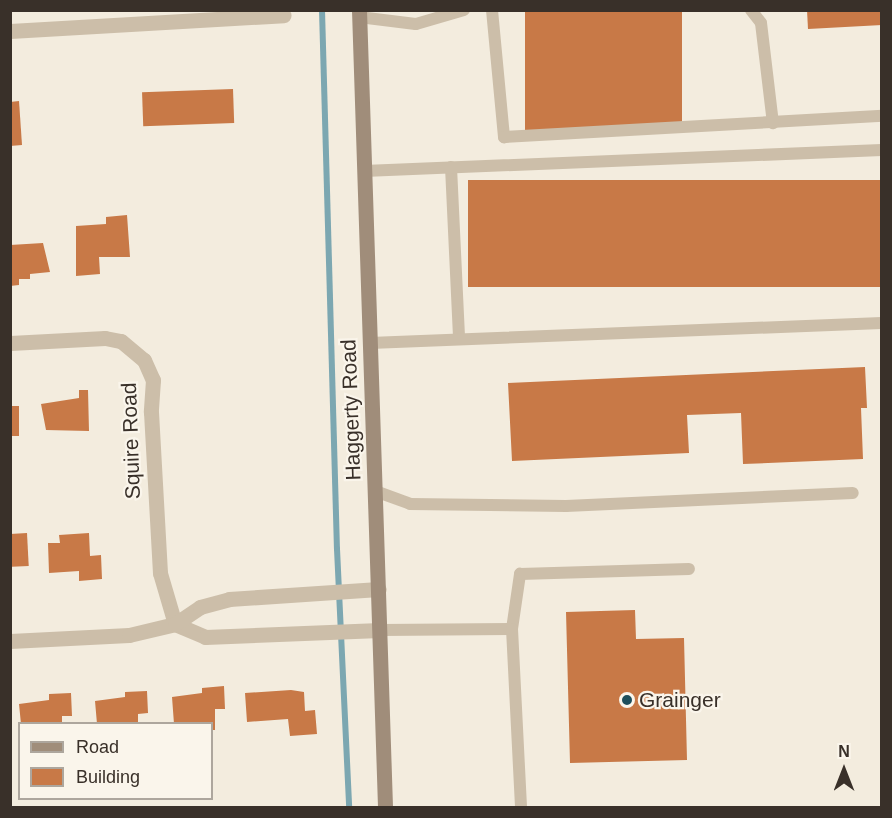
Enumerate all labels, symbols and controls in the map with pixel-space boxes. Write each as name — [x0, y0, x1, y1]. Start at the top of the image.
street label: Haggerty Road — [336, 339, 366, 481]
street label: Squire Road — [116, 382, 146, 500]
place label: Grainger — [639, 687, 721, 713]
marker: Grainger — [620, 693, 634, 707]
legend — [18, 722, 213, 800]
text: Road — [76, 737, 119, 757]
north arrow — [814, 740, 874, 800]
text: N — [838, 743, 850, 760]
text: Building — [76, 767, 140, 787]

